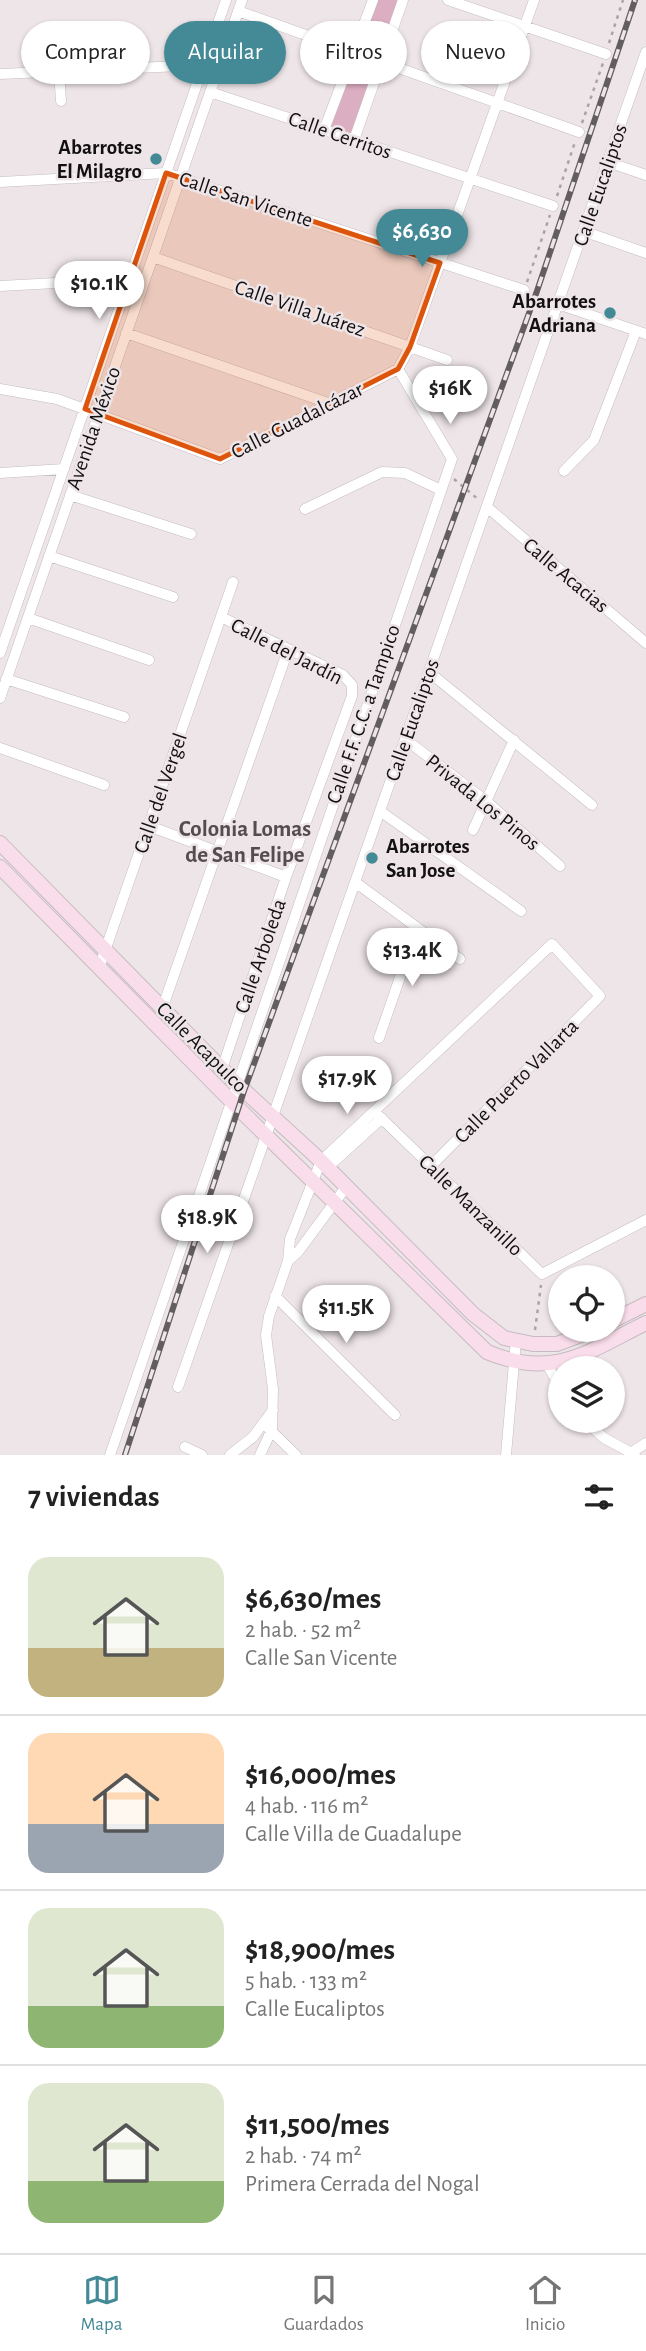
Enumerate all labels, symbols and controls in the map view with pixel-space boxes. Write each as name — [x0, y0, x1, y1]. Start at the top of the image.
chip: Comprar — [21, 21, 150, 84]
chip: Alquilar — [164, 21, 286, 84]
chip: Filtros — [300, 21, 407, 84]
chip: Nuevo — [421, 21, 530, 84]
street label: Calle Cerritos — [286, 108, 394, 163]
street label: Calle Eucaliptos — [570, 121, 631, 249]
place label: Abarrotes El Milagro — [56, 137, 142, 182]
marker: Abarrotes El Milagro — [148, 151, 164, 167]
street label: Calle San Vicente — [176, 168, 315, 231]
pin: $6,630 — [365, 210, 479, 269]
text: $6,630 — [392, 220, 452, 243]
pin: $10.1K — [42, 262, 156, 321]
text: $10.1K — [70, 272, 128, 295]
street label: Calle Villa Juárez — [232, 276, 368, 341]
place label: Abarrotes Adriana — [512, 291, 596, 336]
marker: Abarrotes Adriana — [602, 305, 618, 321]
street label: Avenida México — [63, 364, 124, 492]
pin: $16K — [409, 366, 491, 426]
text: $16K — [428, 377, 472, 400]
street label: Calle Guadalcázar — [228, 378, 367, 463]
street label: Calle Acacias — [519, 534, 612, 617]
street label: Calle del Jardín — [227, 614, 346, 689]
street label: Calle F.F. C.C. a Tampico — [323, 622, 404, 806]
street label: Calle Eucaliptos — [382, 656, 443, 784]
street label: Calle del Vergel — [130, 730, 191, 856]
street label: Privada Los Pinos — [422, 750, 544, 854]
district label: Colonia Lomas de San Felipe — [179, 818, 311, 867]
place label: Abarrotes San Jose — [386, 836, 470, 881]
marker: Abarrotes San Jose — [364, 850, 380, 866]
street label: Calle Arboleda — [231, 896, 290, 1016]
pin: $13.4K — [355, 928, 469, 988]
text: $13.4K — [383, 939, 441, 962]
street label: Calle Acapulco — [152, 998, 251, 1097]
street label: Calle Puerto Vallarta — [450, 1015, 583, 1147]
pin: $17.9K — [290, 1056, 404, 1116]
text: $17.9K — [318, 1067, 376, 1090]
street label: Calle Manzanillo — [415, 1151, 527, 1260]
pin: $18.9K — [150, 1196, 264, 1255]
text: $18.9K — [177, 1206, 237, 1229]
map controls — [548, 1265, 625, 1433]
button: locate — [548, 1265, 625, 1342]
pin: $11.5K — [289, 1286, 403, 1345]
text: $11.5K — [318, 1296, 374, 1319]
button: layers — [548, 1356, 625, 1433]
icon: filters — [580, 1478, 618, 1516]
text: 7 viviendas — [28, 1482, 160, 1512]
text: $6,630/mes — [245, 1584, 381, 1614]
icon: home — [84, 1585, 168, 1669]
text: 2 hab. · 52 m² — [245, 1619, 361, 1642]
text: Calle San Vicente — [245, 1647, 397, 1670]
text: $16,000/mes — [245, 1760, 396, 1790]
icon: home — [84, 1761, 168, 1845]
text: 4 hab. · 116 m² — [245, 1795, 368, 1818]
text: Calle Villa de Guadalupe — [245, 1823, 462, 1846]
text: $18,900/mes — [245, 1935, 395, 1965]
icon: home — [84, 1936, 168, 2020]
text: 5 hab. · 133 m² — [245, 1970, 367, 1993]
text: Calle Eucaliptos — [245, 1998, 385, 2021]
text: $11,500/mes — [245, 2110, 390, 2140]
icon: home — [84, 2111, 168, 2195]
text: 2 hab. · 74 m² — [245, 2145, 362, 2168]
text: Primera Cerrada del Nogal — [245, 2173, 480, 2196]
tab: Mapa — [81, 2271, 123, 2336]
tab: Guardados — [284, 2271, 364, 2336]
tab: Inicio — [525, 2271, 565, 2336]

